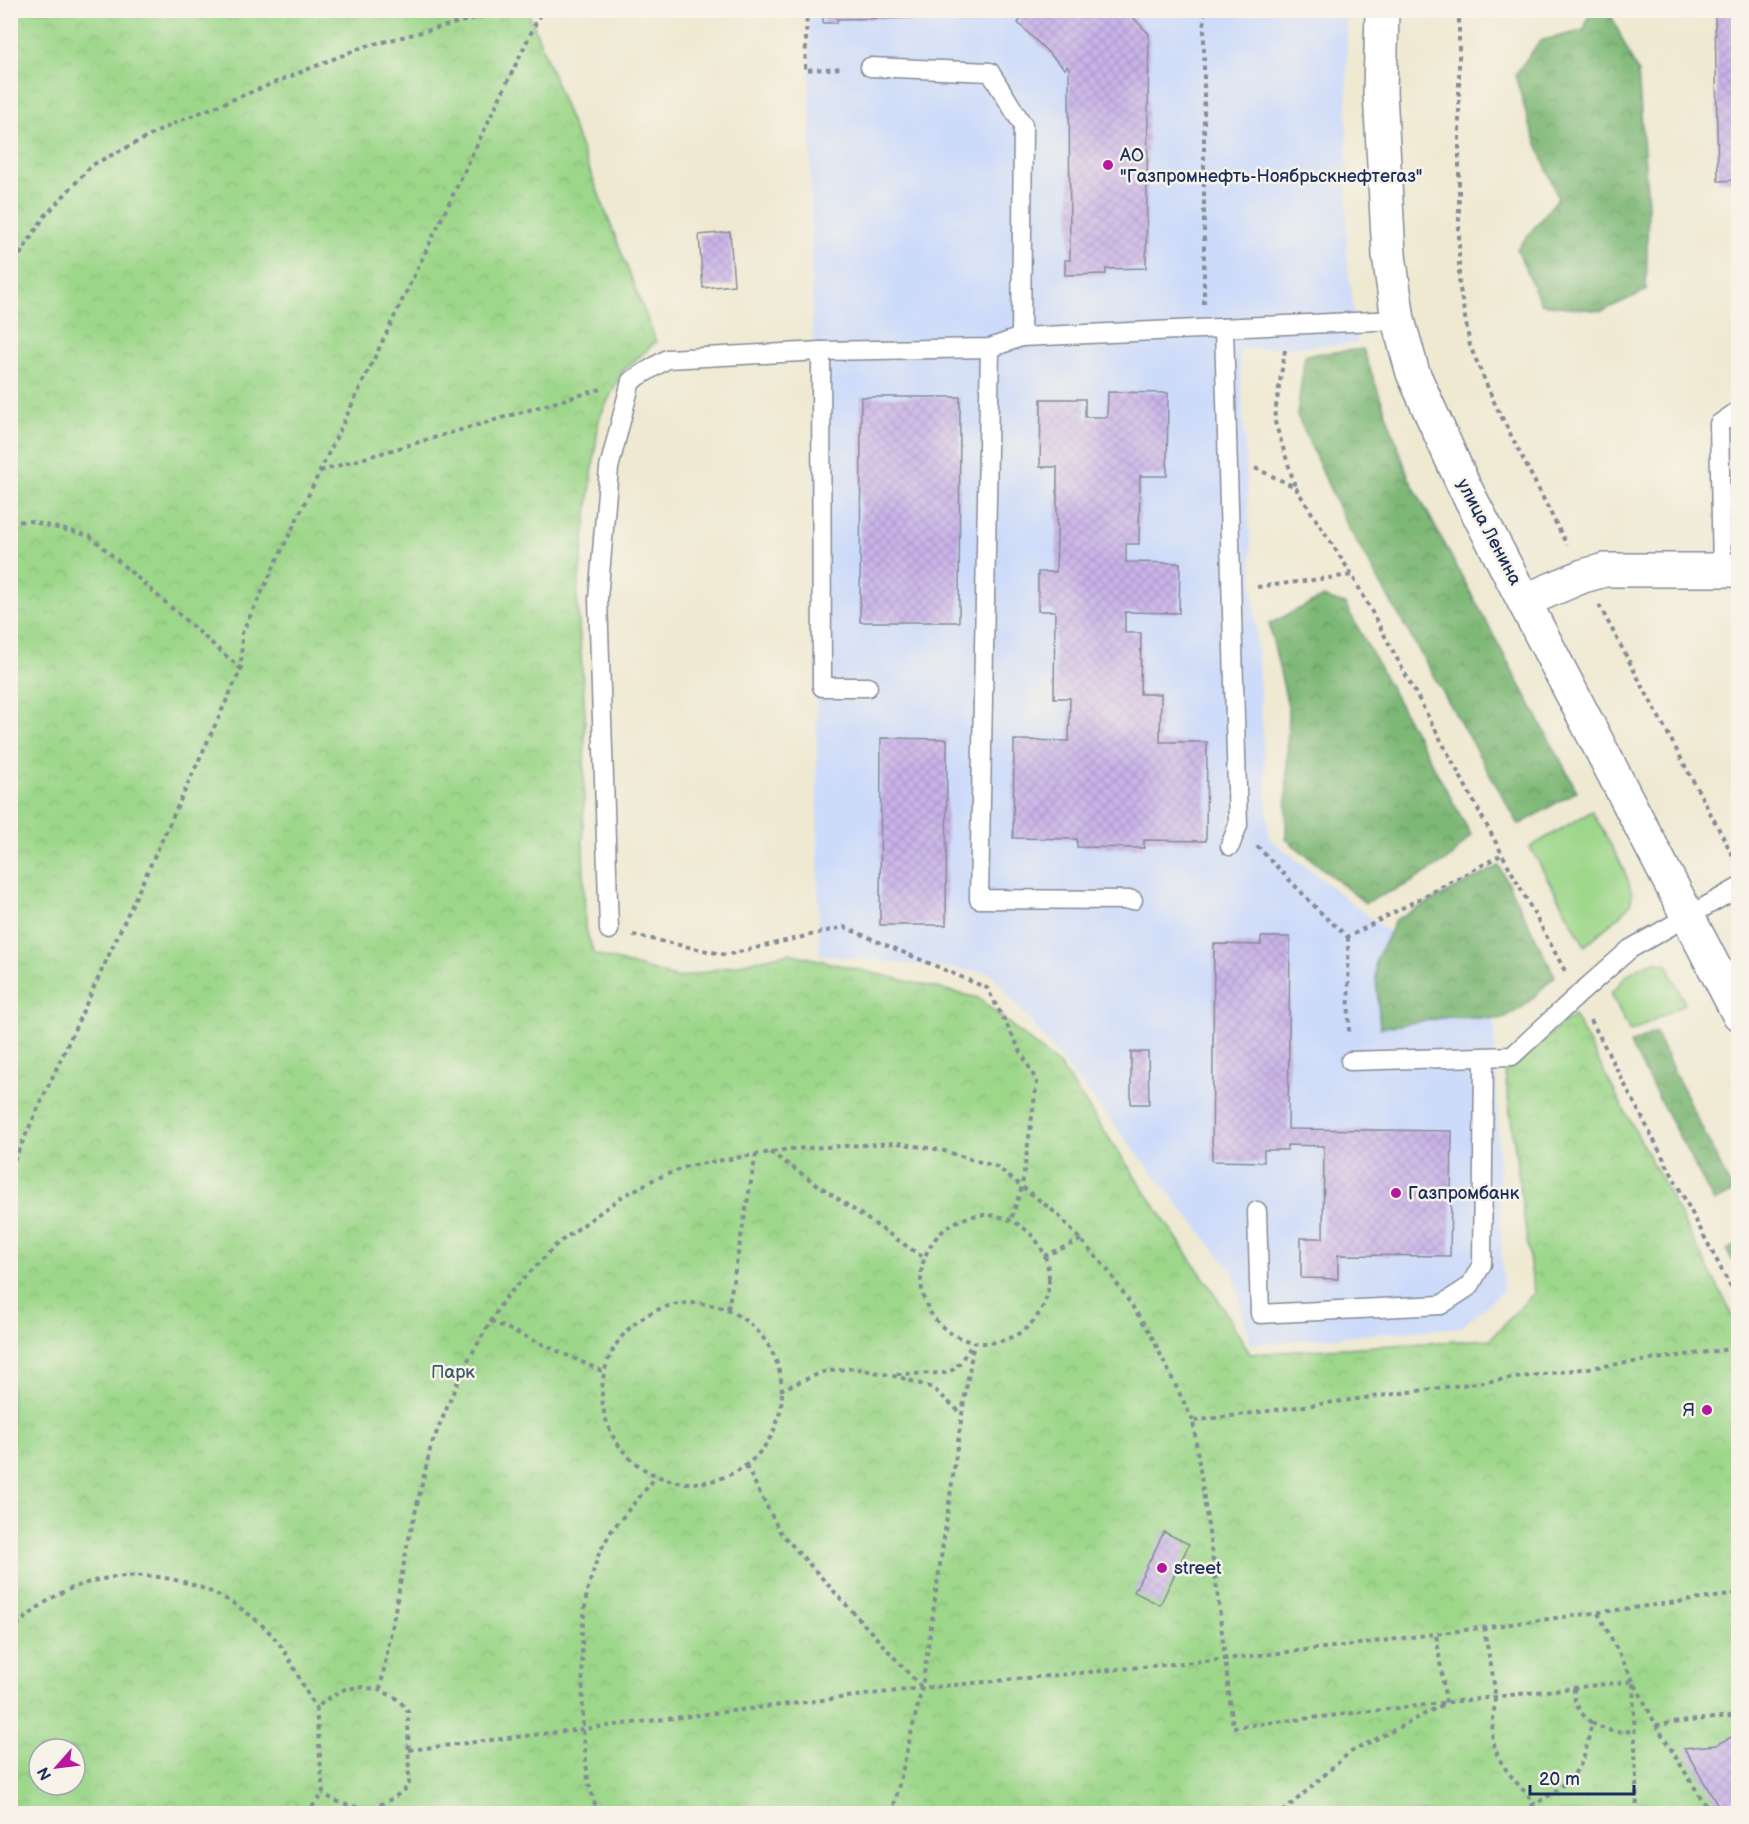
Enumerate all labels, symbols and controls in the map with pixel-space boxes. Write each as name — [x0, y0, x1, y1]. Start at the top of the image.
place label: АО "Газпромнефть-Ноябрьскнефтегаз" — [1119, 145, 1423, 187]
marker: АО "Газпромнефть-Ноябрьскнефтегаз" — [1101, 158, 1115, 172]
street label: улица Ленина — [1452, 475, 1526, 589]
place label: Газпромбанк — [1408, 1183, 1520, 1204]
marker: Газпромбанк — [1389, 1186, 1403, 1200]
park label: Парк — [431, 1362, 475, 1383]
place label: Я — [1682, 1400, 1695, 1421]
marker: Я — [1700, 1403, 1714, 1417]
place label: street — [1174, 1558, 1222, 1579]
marker: street — [1155, 1561, 1169, 1575]
north arrow — [27, 1737, 87, 1797]
scale bar — [1530, 1758, 1634, 1796]
text: N — [34, 1764, 56, 1783]
text: 20 m — [1539, 1769, 1580, 1790]

